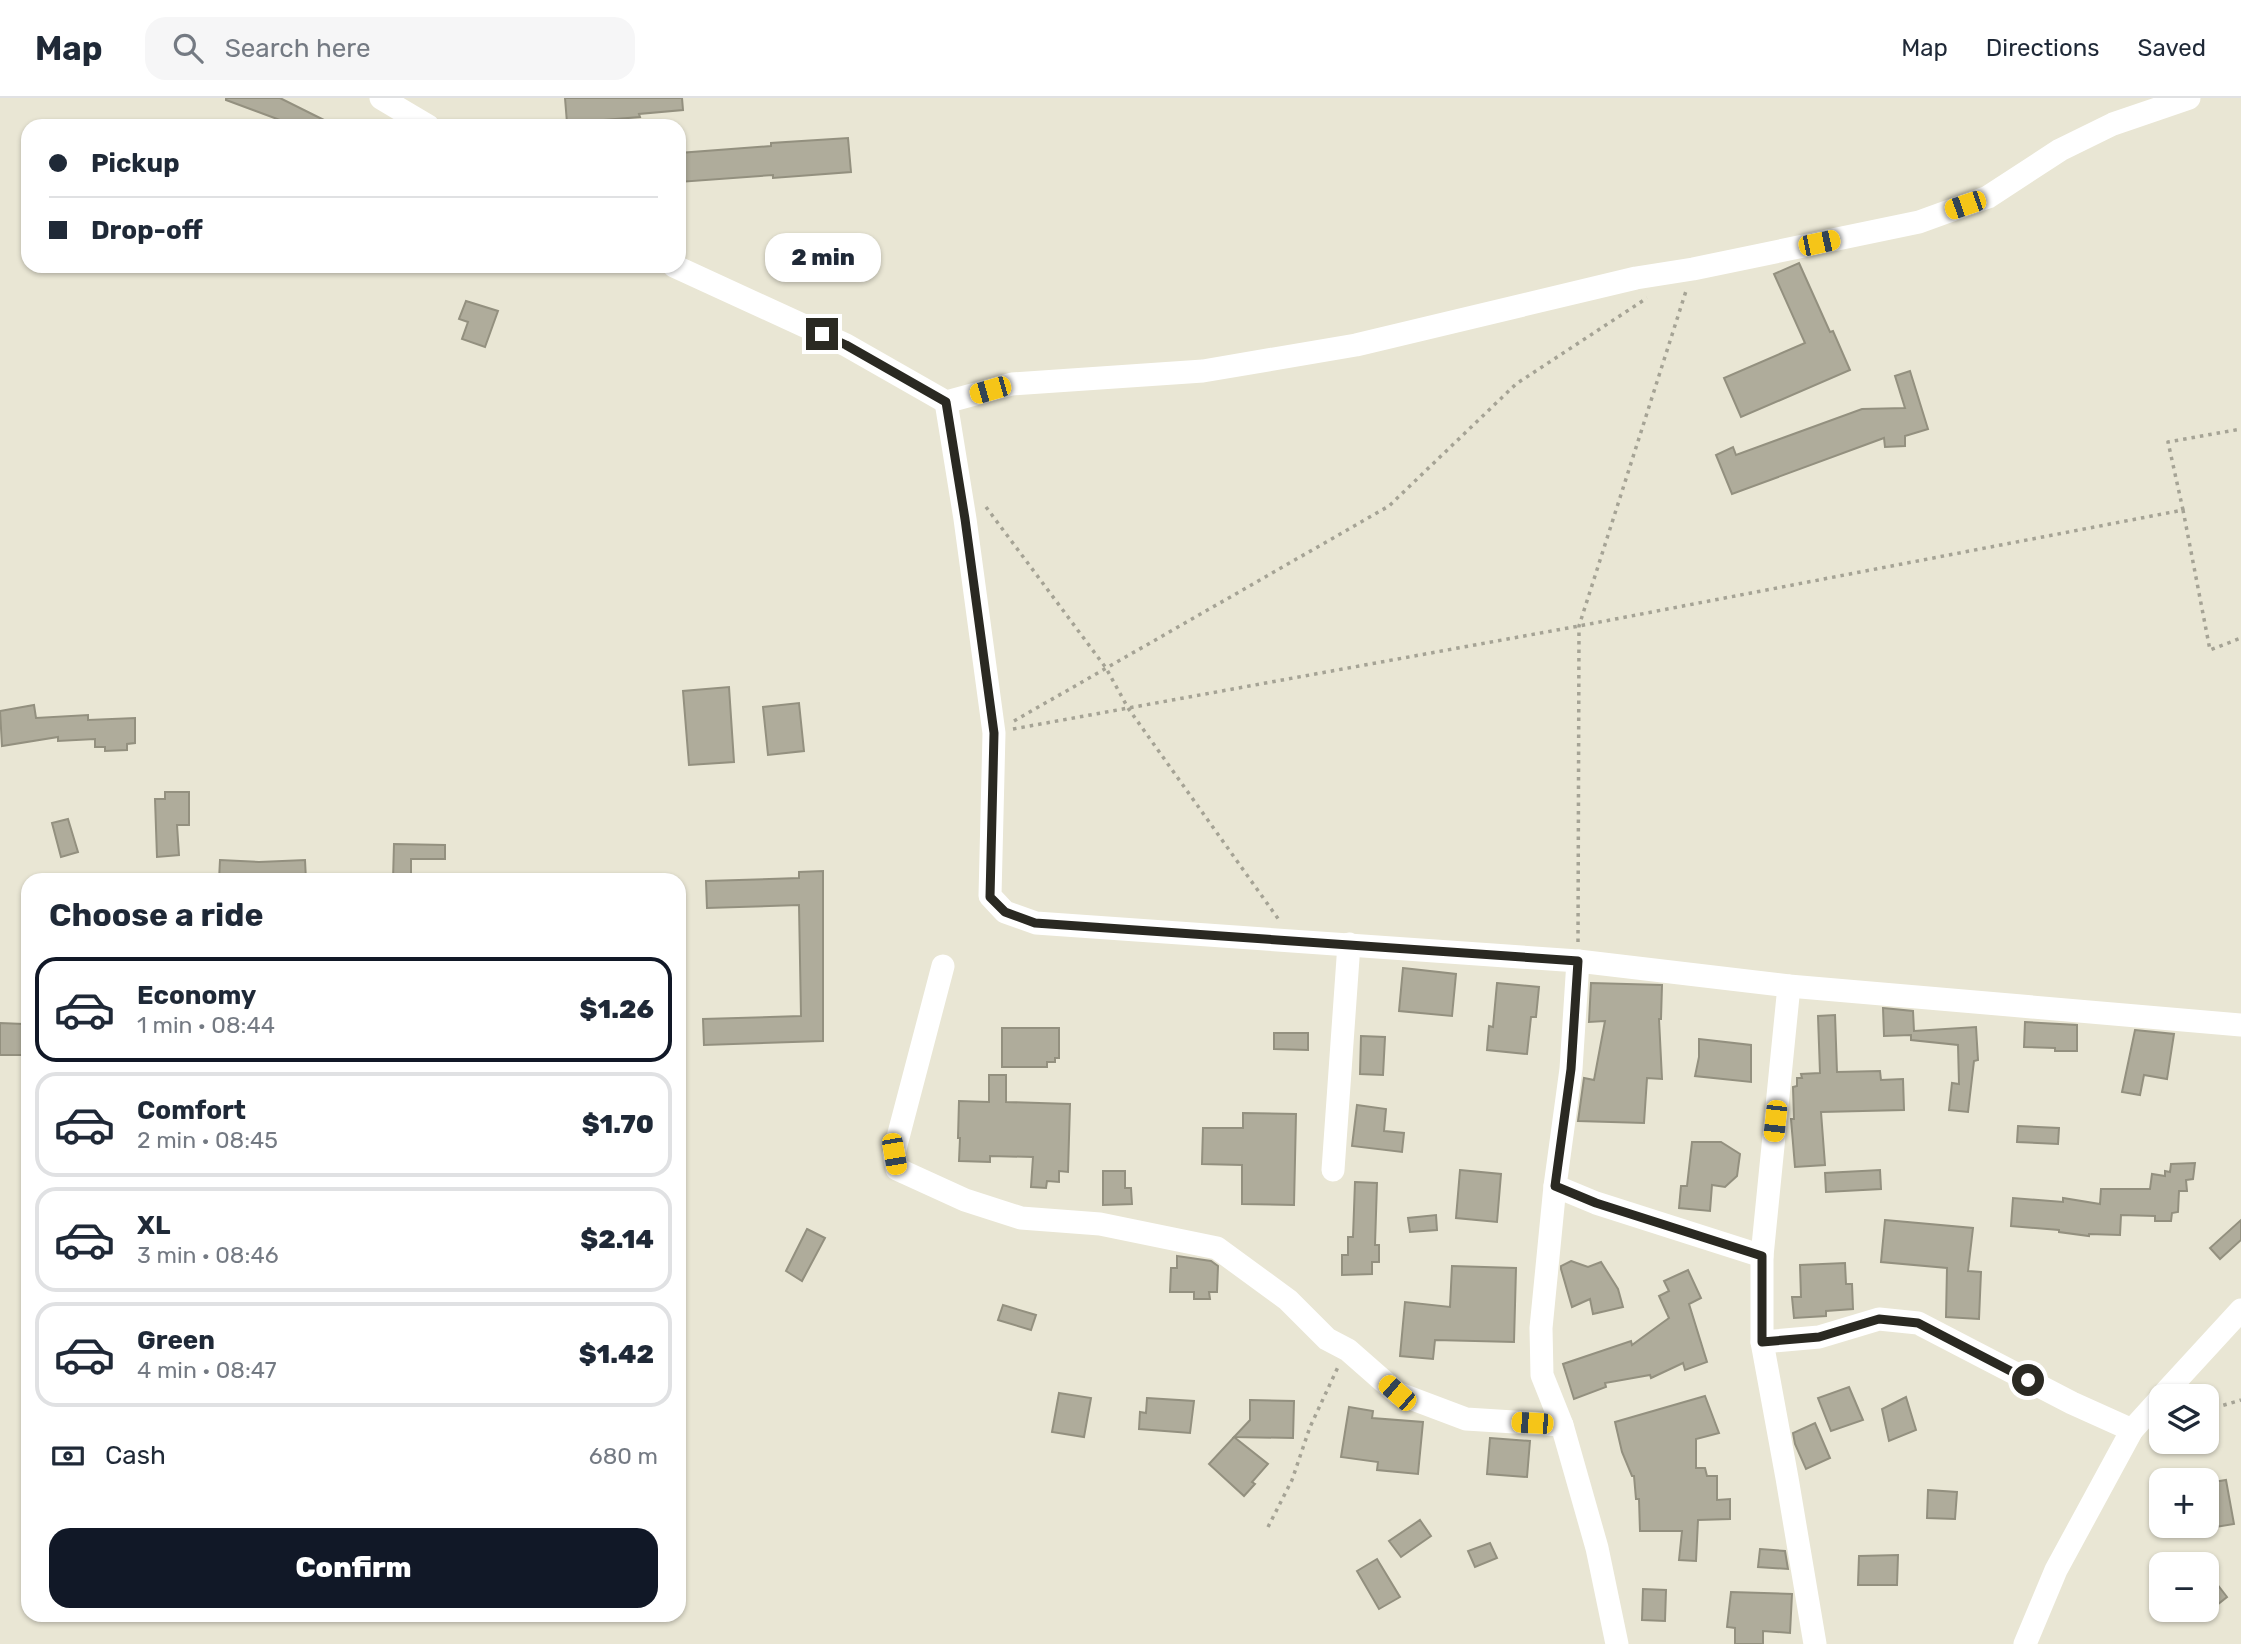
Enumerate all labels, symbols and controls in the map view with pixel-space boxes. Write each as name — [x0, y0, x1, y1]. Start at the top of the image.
search box — [145, 17, 635, 80]
text: Map — [35, 29, 103, 68]
icon: search — [169, 29, 207, 67]
text: Search here — [225, 33, 370, 64]
text: Map — [1901, 34, 1948, 62]
text: Directions — [1986, 34, 2099, 62]
text: Saved — [2137, 34, 2206, 62]
text: Pickup — [91, 148, 180, 179]
car — [1942, 188, 1989, 222]
text: Drop-off — [91, 215, 203, 246]
car — [1797, 228, 1842, 258]
callout: 2 min — [764, 232, 880, 282]
text: 2 min — [791, 243, 855, 271]
route end — [806, 318, 838, 350]
car — [967, 374, 1014, 406]
text: Choose a ride — [49, 896, 263, 934]
icon: car — [53, 978, 116, 1041]
text: Economy — [137, 980, 256, 1011]
text: $1.26 — [580, 994, 654, 1025]
text: 1 min · 08:44 — [137, 1011, 275, 1039]
icon: car — [53, 1093, 116, 1156]
text: Comfort — [137, 1095, 246, 1126]
car — [1763, 1099, 1788, 1143]
text: $1.70 — [582, 1109, 654, 1140]
text: 2 min · 08:45 — [137, 1126, 278, 1154]
car — [881, 1131, 908, 1177]
icon: car — [53, 1208, 116, 1271]
text: XL — [137, 1210, 170, 1241]
text: $2.14 — [580, 1224, 654, 1255]
text: 3 min · 08:46 — [137, 1241, 279, 1269]
icon: car — [53, 1323, 116, 1386]
text: Green — [137, 1325, 215, 1356]
text: $1.42 — [579, 1339, 654, 1370]
text: 4 min · 08:47 — [137, 1356, 277, 1384]
route start — [2012, 1364, 2044, 1396]
car — [1375, 1371, 1420, 1415]
map controls — [2149, 1384, 2219, 1622]
button: layers — [2149, 1384, 2219, 1454]
car — [1511, 1411, 1554, 1435]
icon: cash — [49, 1437, 87, 1475]
text: Cash — [105, 1440, 166, 1471]
text: 680 m — [589, 1442, 658, 1470]
button: + — [2149, 1468, 2219, 1538]
button: Confirm — [49, 1528, 658, 1608]
button: − — [2149, 1552, 2219, 1622]

